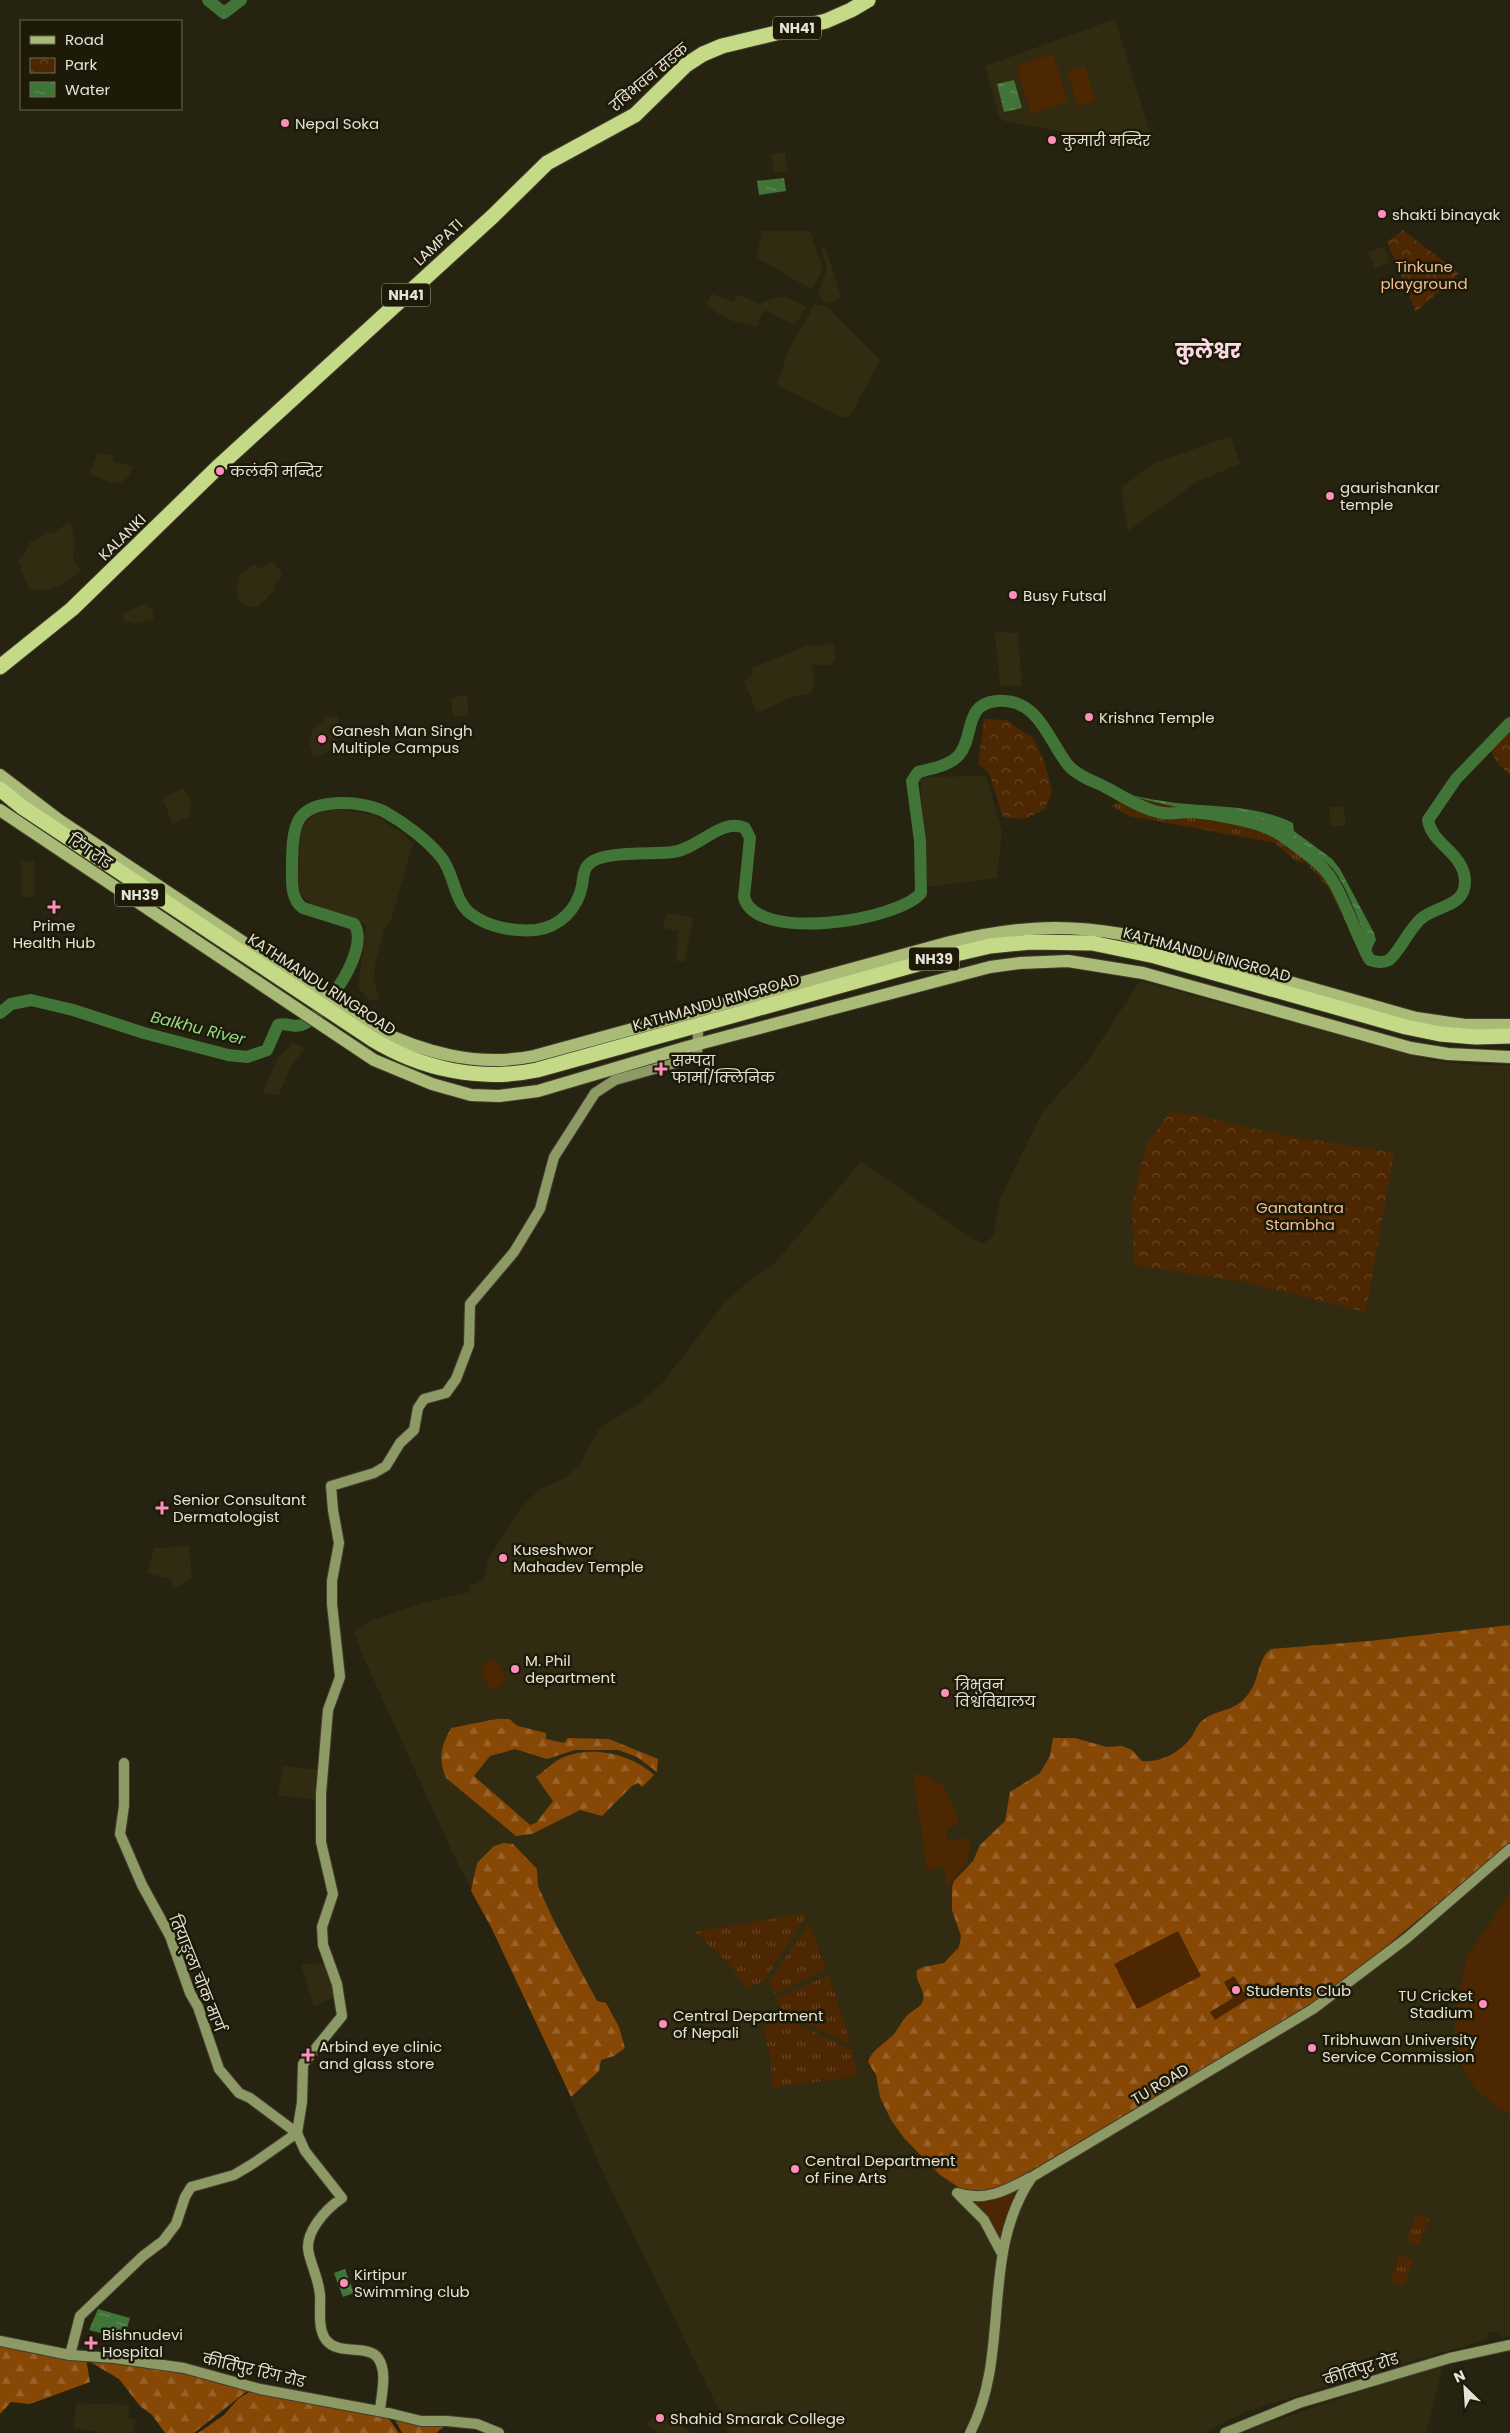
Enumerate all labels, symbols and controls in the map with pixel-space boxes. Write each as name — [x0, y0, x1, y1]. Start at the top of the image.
road number: NH41 — [773, 16, 821, 40]
legend — [20, 20, 182, 110]
text: Road — [65, 29, 104, 50]
street label: रबिभवन सडक — [605, 37, 694, 117]
text: Park — [65, 54, 97, 75]
text: Water — [65, 79, 111, 100]
place label: Nepal Soka — [295, 113, 379, 134]
marker: Nepal Soka — [279, 117, 291, 129]
place label: कुमारी मन्दिर — [1061, 130, 1151, 151]
marker: कुमारी मन्दिर — [1046, 134, 1058, 146]
place label: shakti binayak — [1392, 204, 1501, 225]
marker: shakti binayak — [1376, 208, 1388, 220]
street label: LAMPATI — [409, 214, 467, 270]
park label: Tinkune playground — [1380, 256, 1468, 294]
road number: NH41 — [382, 284, 430, 306]
district label: कुलेश्वर — [1174, 337, 1241, 365]
place label: कलंकी मन्दिर — [229, 461, 324, 482]
marker: कलंकी मन्दिर — [214, 465, 226, 477]
place label: gaurishankar temple — [1340, 477, 1440, 515]
marker: gaurishankar temple — [1324, 490, 1336, 502]
street label: KALANKI — [94, 509, 150, 565]
place label: Busy Futsal — [1023, 585, 1106, 606]
marker: Busy Futsal — [1007, 589, 1019, 601]
place label: Krishna Temple — [1099, 707, 1214, 728]
marker: Krishna Temple — [1083, 711, 1095, 723]
place label: Ganesh Man Singh Multiple Campus — [332, 720, 473, 758]
marker: Ganesh Man Singh Multiple Campus — [316, 733, 328, 745]
street label: रिंग रोड — [63, 828, 116, 874]
road number: NH39 — [115, 884, 165, 906]
marker: Prime Health Hub — [47, 900, 61, 914]
place label: Prime Health Hub — [13, 915, 95, 953]
street label: KATHMANDU RINGROAD — [1121, 922, 1293, 986]
street label: KATHMANDU RINGROAD — [244, 928, 400, 1040]
road number: NH39 — [909, 948, 959, 971]
street label: KATHMANDU RINGROAD — [630, 968, 802, 1036]
water label: Balkhu River — [148, 1005, 249, 1051]
place label: सम्पदा फार्मा/क्लिनिक — [671, 1050, 776, 1088]
marker: सम्पदा फार्मा/क्लिनिक — [654, 1062, 668, 1076]
park label: Ganatantra Stambha — [1256, 1197, 1344, 1235]
place label: Senior Consultant Dermatologist — [173, 1489, 306, 1527]
marker: Senior Consultant Dermatologist — [155, 1501, 169, 1515]
place label: Kuseshwor Mahadev Temple — [513, 1539, 644, 1577]
marker: Kuseshwor Mahadev Temple — [497, 1552, 509, 1564]
place label: M. Phil department — [525, 1650, 616, 1688]
marker: M. Phil department — [509, 1663, 521, 1675]
place label: त्रिभुवन विश्वविद्यालय — [954, 1674, 1036, 1712]
marker: त्रिभुवन विश्वविद्यालय — [939, 1687, 951, 1699]
street label: तियाङ्ला चोक मार्ग — [164, 1911, 231, 2037]
place label: Students Club — [1246, 1980, 1351, 2001]
marker: Students Club — [1230, 1984, 1242, 1996]
place label: TU Cricket Stadium — [1398, 1985, 1473, 2023]
marker: TU Cricket Stadium — [1477, 1998, 1489, 2010]
place label: Central Department of Nepali — [673, 2005, 823, 2043]
marker: Central Department of Nepali — [657, 2018, 669, 2030]
place label: Tribhuwan University Service Commission — [1322, 2029, 1477, 2067]
place label: Arbind eye clinic and glass store — [319, 2036, 442, 2074]
marker: Tribhuwan University Service Commission — [1306, 2042, 1318, 2054]
marker: Arbind eye clinic and glass store — [301, 2048, 315, 2062]
street label: TU ROAD — [1127, 2059, 1193, 2109]
place label: Central Department of Fine Arts — [805, 2150, 955, 2188]
marker: Central Department of Fine Arts — [789, 2163, 801, 2175]
place label: Kirtipur Swimming club — [354, 2264, 470, 2302]
marker: Kirtipur Swimming club — [338, 2277, 350, 2289]
place label: Bishnudevi Hospital — [102, 2324, 183, 2362]
marker: Bishnudevi Hospital — [84, 2336, 98, 2350]
street label: कीर्तिपुर रिंग रोड — [200, 2348, 308, 2392]
street label: कीर्तिपुर रोड — [1320, 2348, 1401, 2391]
north arrow — [1440, 2363, 1490, 2413]
text: N — [1451, 2365, 1469, 2388]
place label: Shahid Smarak College — [670, 2408, 845, 2429]
marker: Shahid Smarak College — [654, 2412, 666, 2424]

